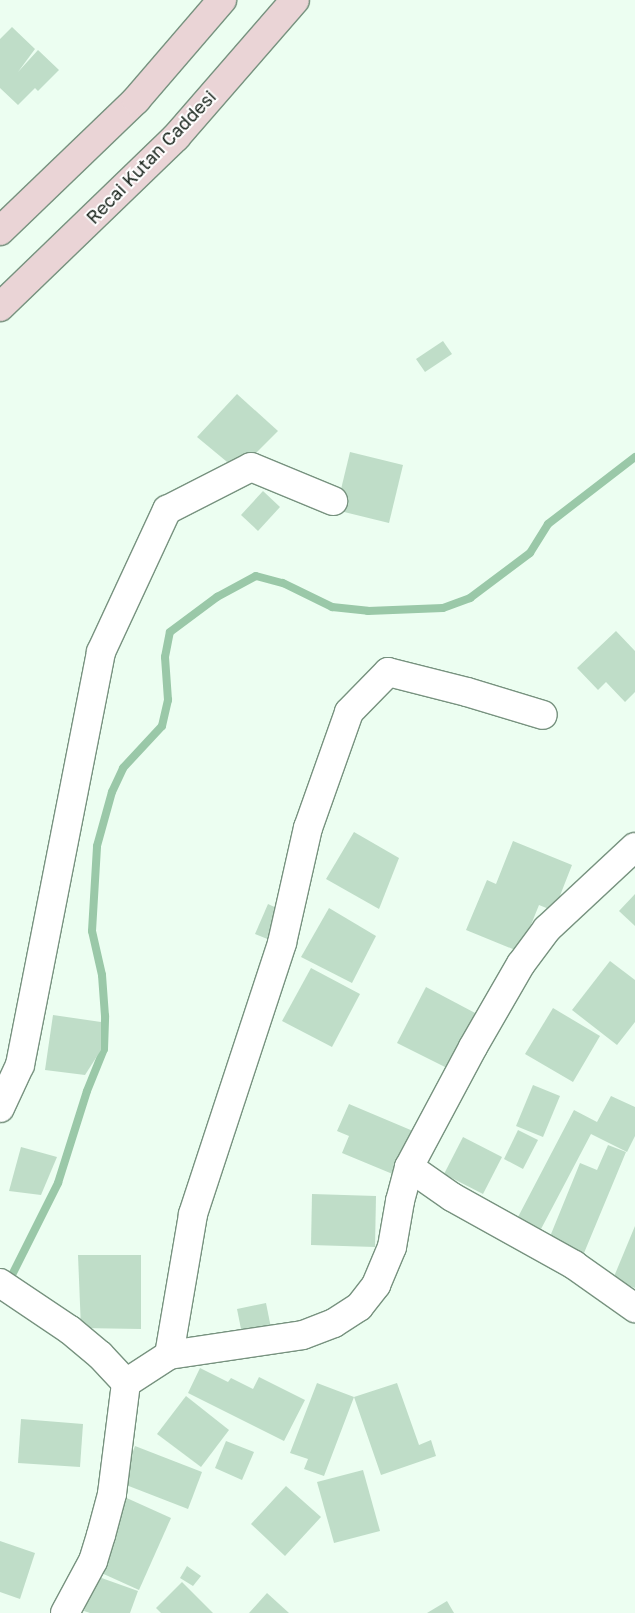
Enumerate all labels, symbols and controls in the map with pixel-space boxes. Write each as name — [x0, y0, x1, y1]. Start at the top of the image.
street label: Recai Kutan Caddesi — [82, 86, 220, 228]

